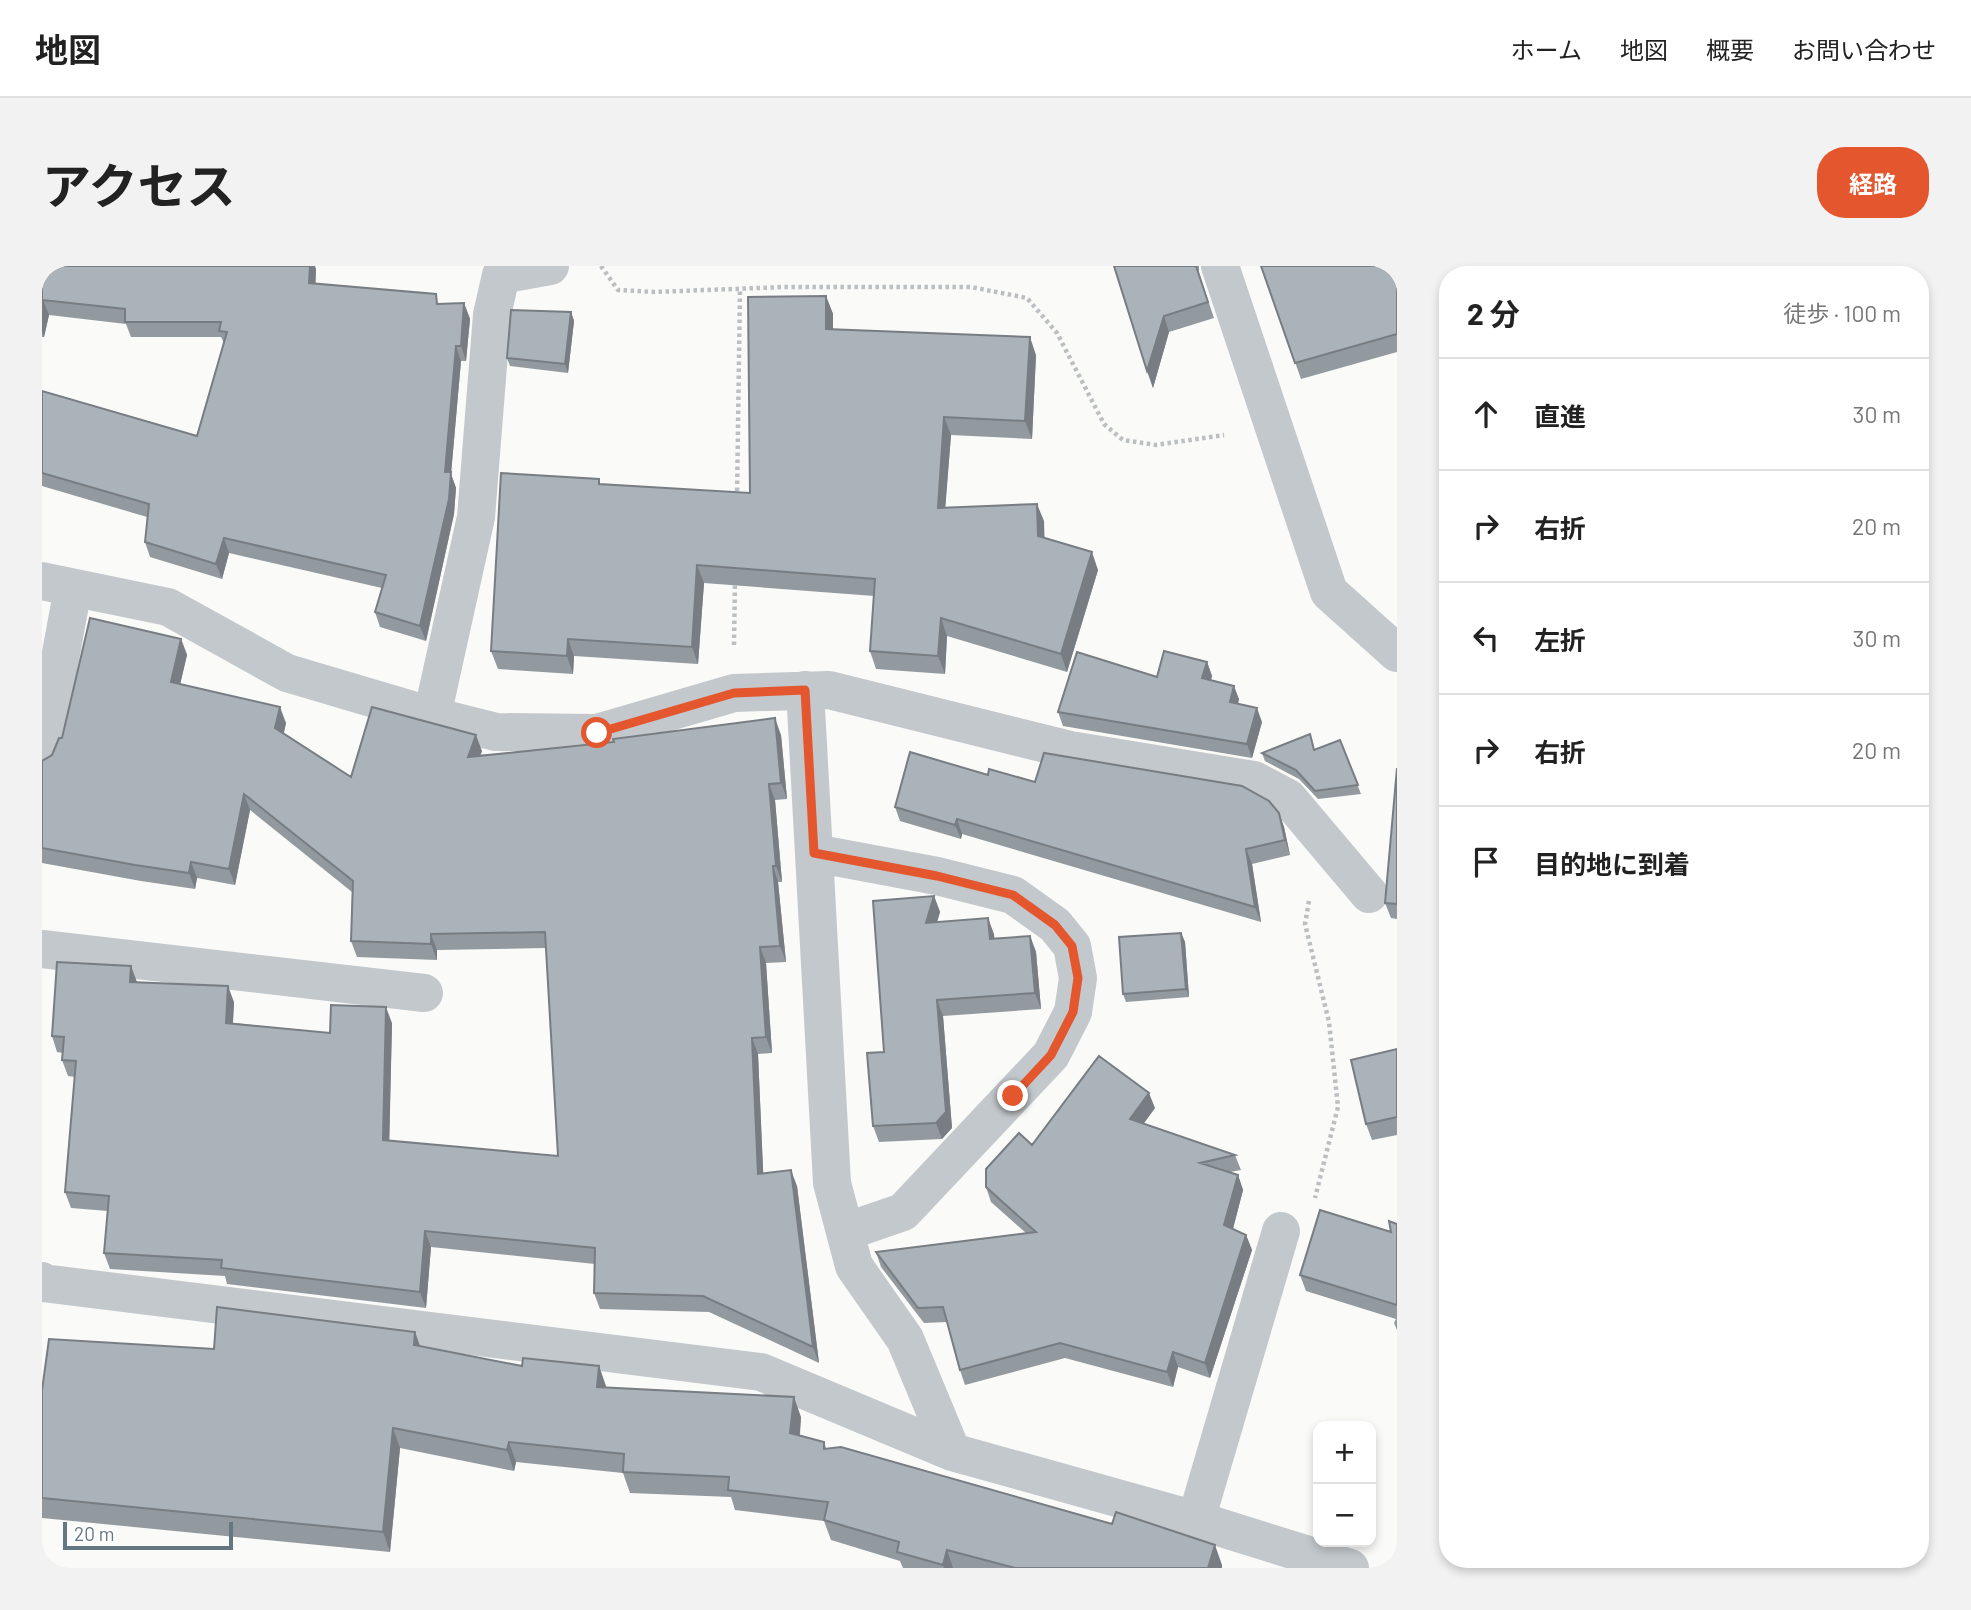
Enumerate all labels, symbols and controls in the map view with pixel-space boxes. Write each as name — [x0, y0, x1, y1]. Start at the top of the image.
text: 地図 — [35, 29, 101, 69]
text: ホーム — [1511, 35, 1582, 64]
text: 地図 — [1620, 35, 1668, 64]
text: 概要 — [1706, 35, 1754, 64]
text: お問い合わせ — [1792, 35, 1936, 64]
button: 経路 — [1817, 147, 1929, 218]
text: アクセス — [42, 155, 236, 214]
text: 2 分 — [1467, 295, 1520, 331]
text: 徒歩 · 100 m — [1783, 299, 1901, 327]
icon: ahead — [1467, 395, 1505, 433]
text: 直進 — [1534, 400, 1586, 431]
text: 30 m — [1853, 400, 1901, 428]
icon: right — [1467, 507, 1505, 545]
text: 右折 — [1534, 512, 1586, 543]
text: 20 m — [1852, 512, 1901, 540]
icon: left — [1467, 619, 1505, 657]
text: 左折 — [1534, 624, 1586, 655]
text: 30 m — [1853, 624, 1901, 652]
route start — [581, 717, 612, 748]
icon: right — [1467, 731, 1505, 769]
text: 右折 — [1534, 736, 1586, 767]
text: 20 m — [1852, 736, 1901, 764]
icon: arrive — [1467, 843, 1505, 881]
text: 目的地に到着 — [1534, 848, 1690, 879]
route end — [997, 1080, 1028, 1111]
map controls — [1313, 1421, 1376, 1547]
button: + — [1313, 1421, 1376, 1484]
button: − — [1313, 1484, 1376, 1547]
scale bar — [63, 1519, 233, 1551]
text: 20 m — [74, 1522, 114, 1545]

